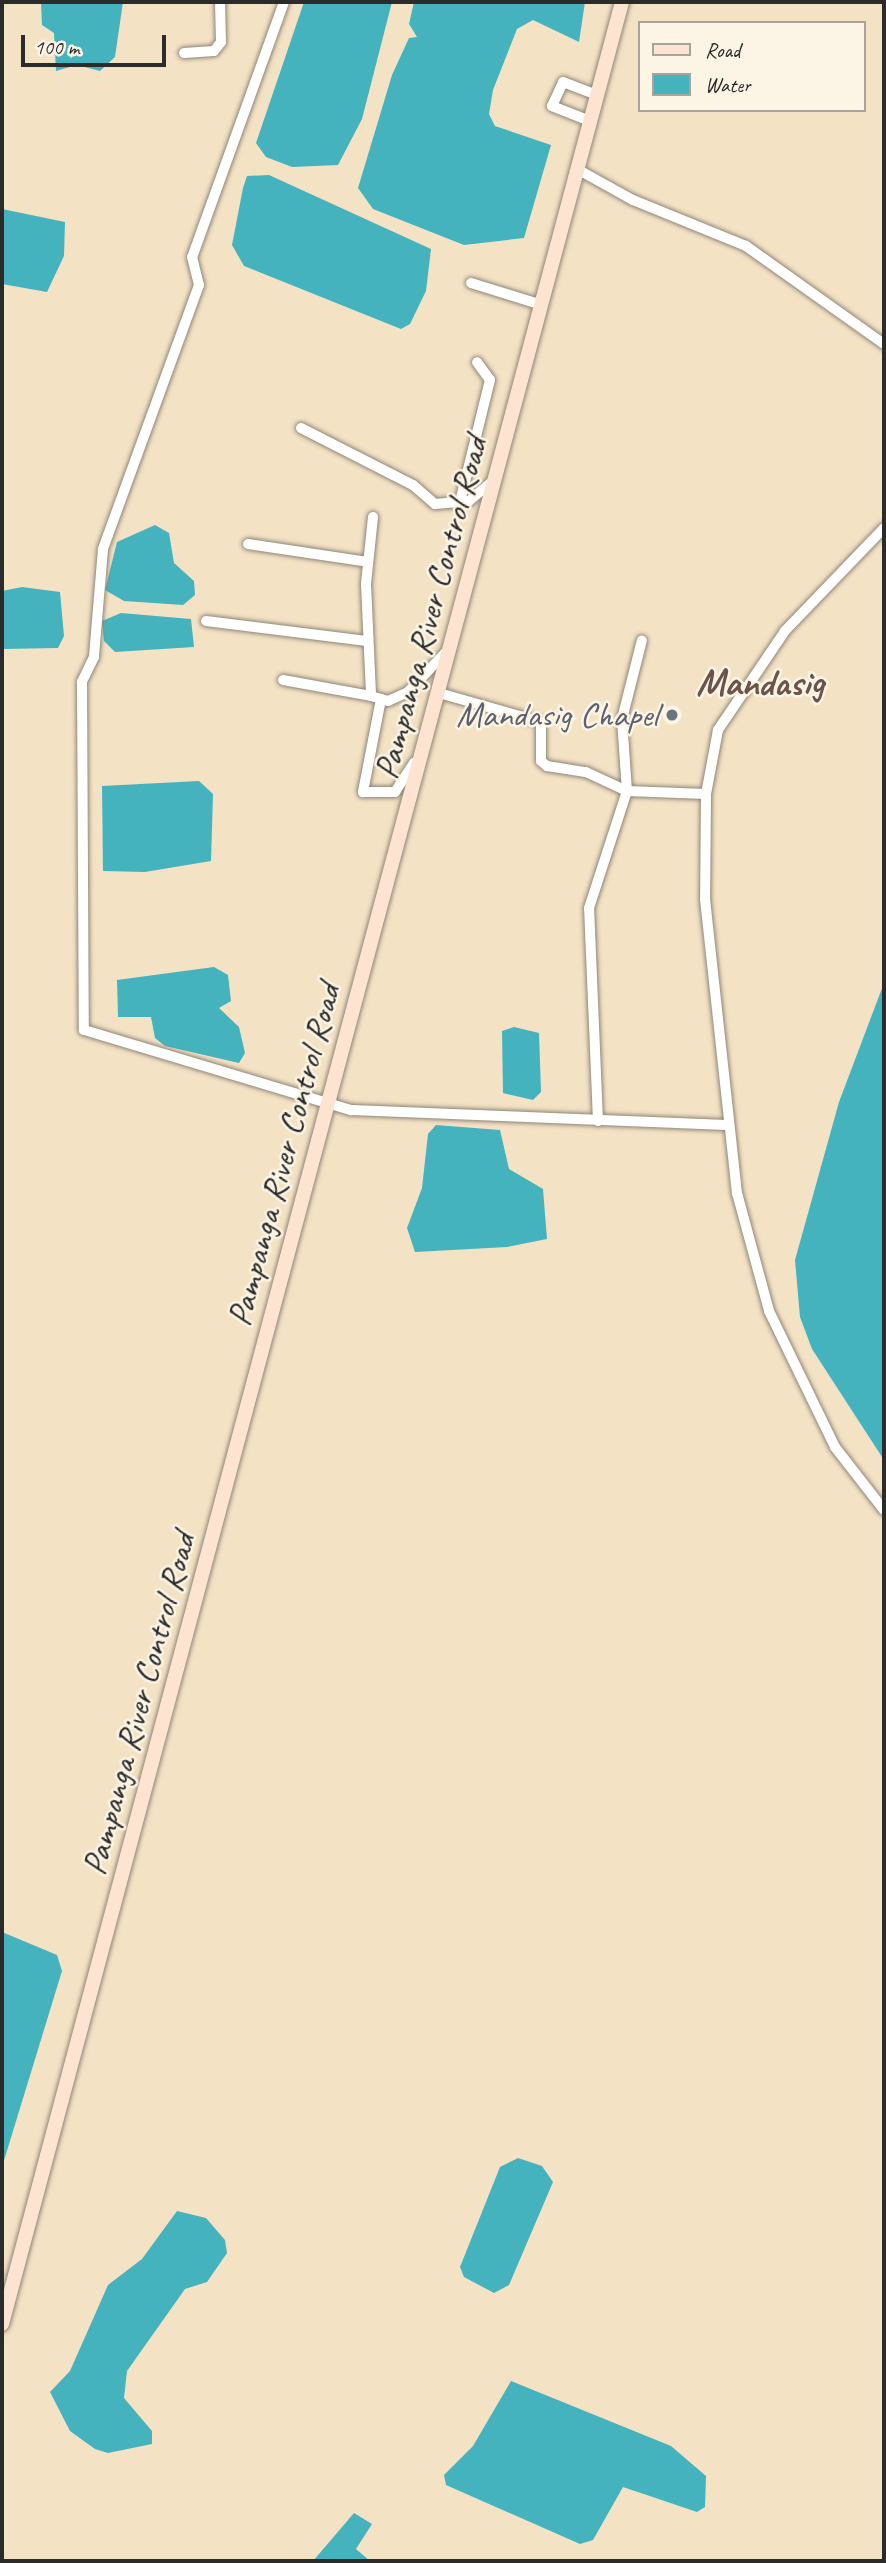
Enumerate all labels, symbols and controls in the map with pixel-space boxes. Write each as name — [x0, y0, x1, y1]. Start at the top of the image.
scale bar — [24, 21, 170, 65]
legend — [638, 21, 865, 112]
text: 100 m — [34, 34, 79, 60]
text: Road — [705, 37, 740, 63]
text: Water — [705, 72, 751, 98]
street label: Pampanga River Control Road — [365, 433, 497, 783]
district label: Mandasig — [696, 660, 824, 706]
place label: Mandasig Chapel — [456, 694, 658, 736]
marker: Mandasig Chapel — [664, 707, 680, 723]
street label: Pampanga River Control Road — [218, 980, 350, 1330]
street label: Pampanga River Control Road — [73, 1529, 205, 1879]

